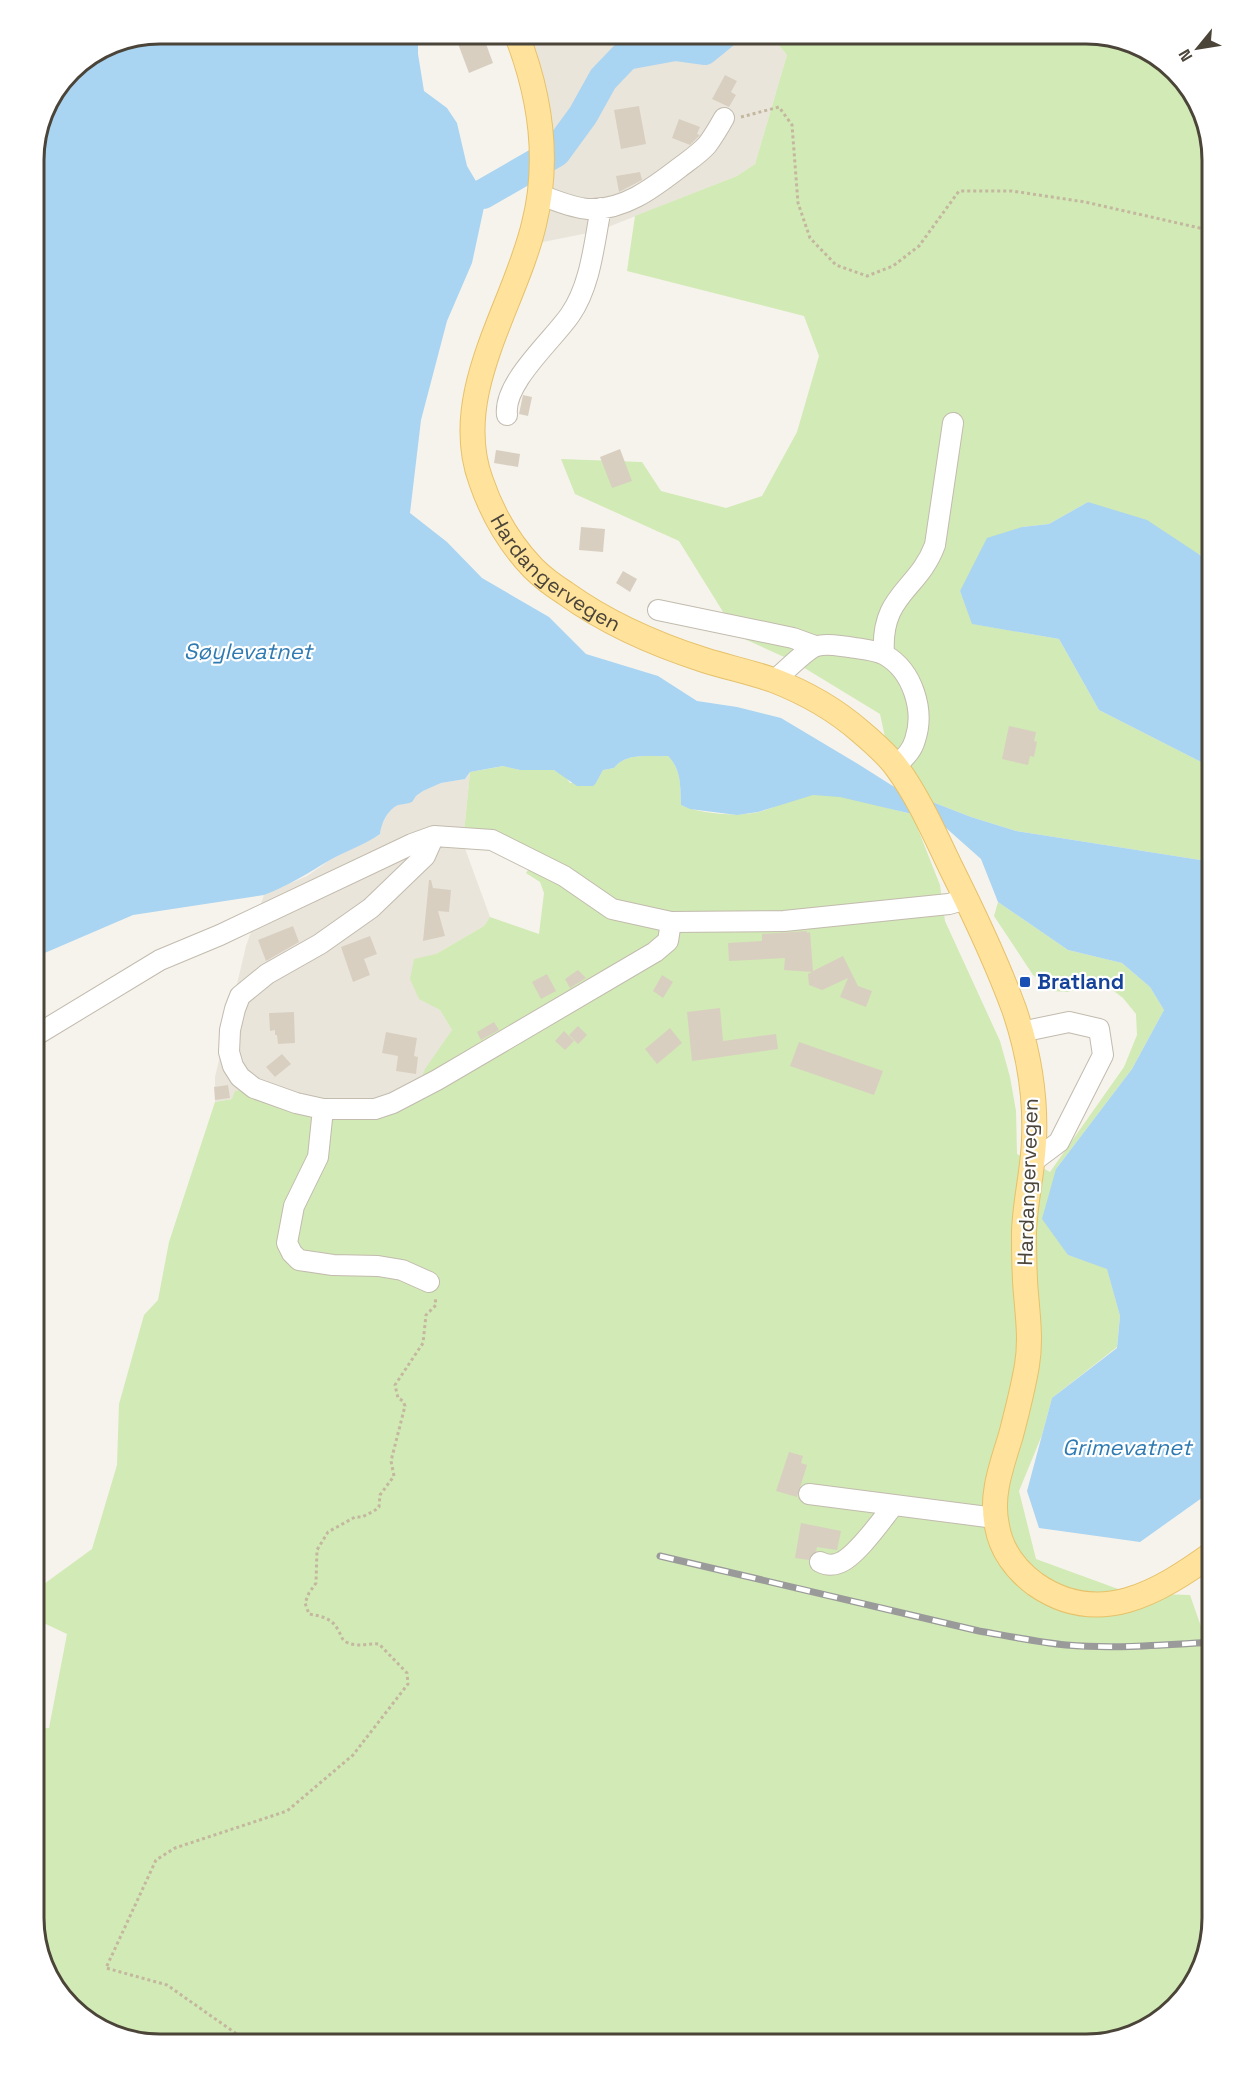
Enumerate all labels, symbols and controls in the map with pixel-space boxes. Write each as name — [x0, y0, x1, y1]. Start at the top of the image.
north arrow — [1168, 18, 1228, 78]
text: N — [1174, 45, 1197, 65]
street label: Hardangervegen — [485, 509, 625, 637]
water label: Søylevatnet — [184, 637, 314, 665]
place label: Bratland — [1037, 968, 1124, 995]
marker: Bratland — [1018, 975, 1032, 989]
street label: Hardangervegen — [1011, 1098, 1044, 1266]
water label: Grimevatnet — [1062, 1433, 1194, 1461]

